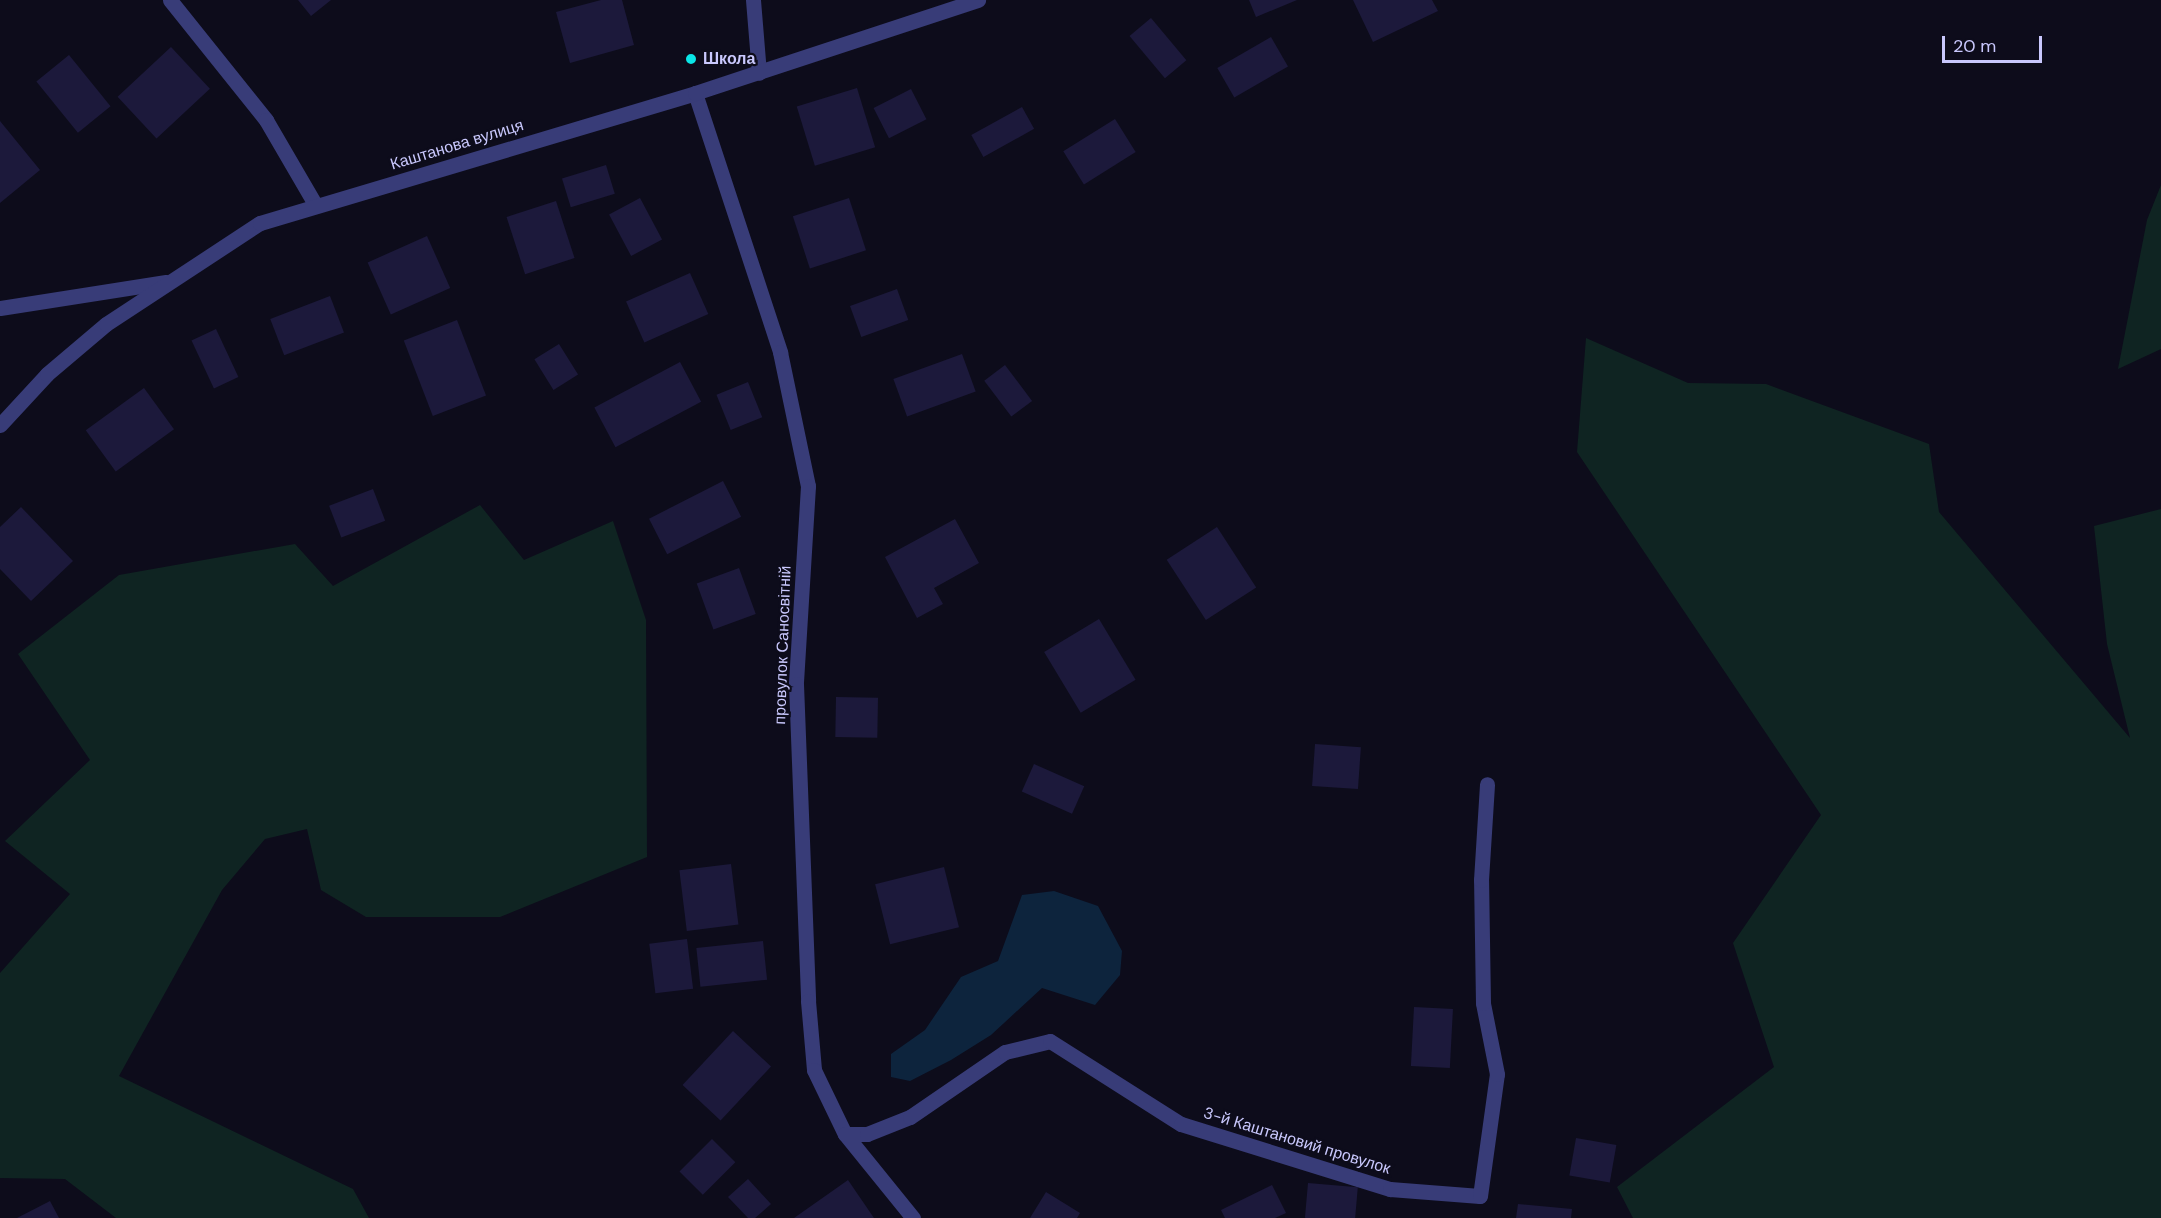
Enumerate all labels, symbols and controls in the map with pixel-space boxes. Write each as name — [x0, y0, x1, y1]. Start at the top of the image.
scale bar — [1945, 24, 2046, 62]
text: 20 m — [1953, 34, 1996, 58]
place label: Школа — [703, 49, 755, 69]
marker: Школа — [684, 52, 698, 66]
street label: Каштанова вулиця — [388, 116, 526, 174]
street label: провулок Саносвітній — [771, 565, 795, 725]
street label: 3-й Каштановий провулок — [1201, 1103, 1393, 1179]

